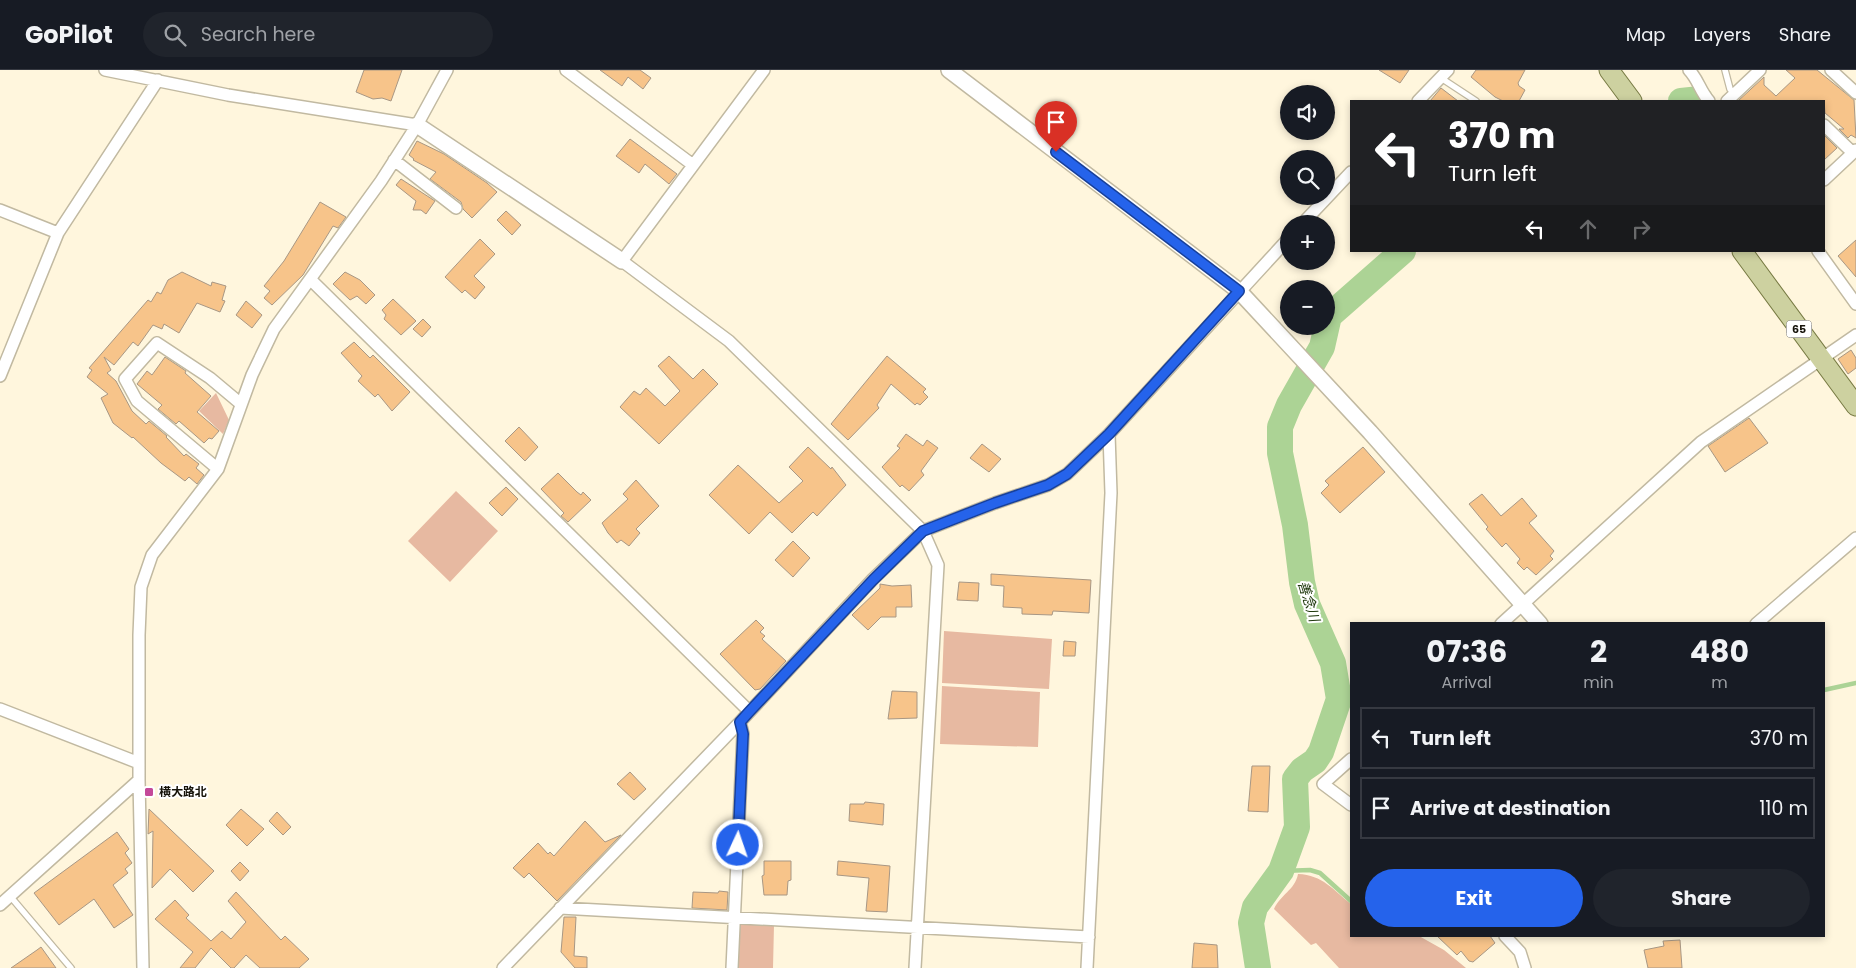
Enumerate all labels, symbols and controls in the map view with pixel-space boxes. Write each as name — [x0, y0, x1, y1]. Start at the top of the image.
search box — [143, 12, 493, 57]
text: GoPilot — [25, 18, 113, 51]
icon: search — [161, 21, 189, 49]
text: Search here — [201, 21, 315, 48]
text: Map — [1626, 22, 1666, 47]
text: Layers — [1694, 22, 1751, 47]
text: Share — [1779, 22, 1831, 47]
map controls — [1280, 85, 1335, 335]
button: sound — [1280, 85, 1335, 140]
pin — [1035, 101, 1077, 152]
icon: arrive — [1042, 108, 1070, 136]
text: 370 m — [1448, 111, 1555, 160]
icon: left — [1365, 120, 1430, 185]
button: search — [1280, 150, 1335, 205]
text: Turn left — [1448, 158, 1536, 189]
button: + — [1280, 215, 1335, 270]
icon: left — [1521, 215, 1549, 243]
icon: ahead — [1574, 215, 1602, 243]
icon: right — [1627, 215, 1655, 243]
button: − — [1280, 280, 1335, 335]
road number: 65 — [1786, 320, 1812, 338]
water label: 善念川 — [1293, 578, 1325, 626]
text: 07:36 — [1426, 630, 1507, 673]
text: 2 — [1590, 630, 1607, 673]
text: 480 — [1690, 630, 1749, 673]
text: Arrival — [1441, 671, 1492, 694]
text: min — [1583, 671, 1614, 694]
text: m — [1711, 671, 1728, 694]
icon: left — [1367, 724, 1395, 752]
text: Turn left — [1410, 725, 1491, 752]
text: 370 m — [1750, 725, 1808, 752]
place label: 横大路北 — [159, 783, 207, 800]
marker: 横大路北 — [143, 786, 155, 798]
icon: arrive — [1367, 794, 1395, 822]
text: Arrive at destination — [1410, 795, 1611, 822]
text: 110 m — [1759, 795, 1808, 822]
position arrow — [711, 818, 763, 870]
button: Exit — [1365, 869, 1583, 927]
button: Share — [1593, 869, 1810, 927]

